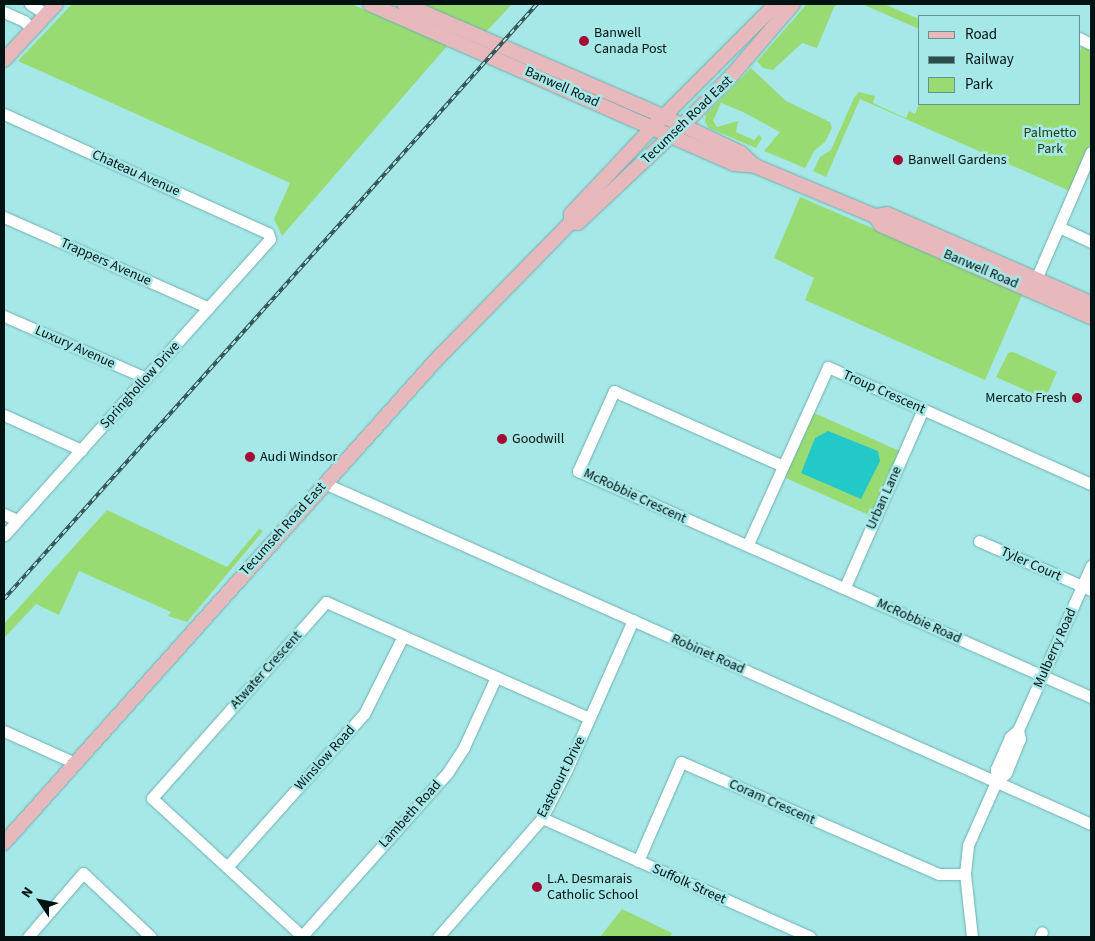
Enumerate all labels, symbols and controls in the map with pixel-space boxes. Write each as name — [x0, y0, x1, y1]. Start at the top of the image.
legend — [918, 15, 1080, 105]
text: Road — [965, 24, 997, 45]
place label: Banwell Canada Post — [594, 25, 667, 58]
marker: Banwell Canada Post — [578, 35, 590, 47]
text: Railway — [965, 49, 1014, 70]
street label: Banwell Road — [522, 63, 602, 111]
street label: Tecumseh Road East — [638, 72, 736, 168]
text: Park — [965, 74, 993, 95]
park label: Palmetto Park — [1024, 125, 1076, 158]
street label: Chateau Avenue — [89, 146, 183, 200]
place label: Banwell Gardens — [908, 152, 1006, 168]
marker: Banwell Gardens — [892, 154, 904, 166]
street label: Trappers Avenue — [58, 234, 154, 290]
street label: Banwell Road — [941, 246, 1021, 292]
street label: Luxury Avenue — [32, 322, 118, 372]
street label: Springhollow Drive — [97, 338, 183, 432]
street label: Troup Crescent — [840, 366, 928, 418]
place label: Mercato Fresh — [985, 390, 1067, 406]
marker: Mercato Fresh — [1071, 392, 1083, 404]
place label: Goodwill — [512, 431, 564, 447]
marker: Goodwill — [496, 433, 508, 445]
place label: Audi Windsor — [260, 449, 337, 465]
marker: Audi Windsor — [244, 451, 256, 463]
street label: Urban Lane — [863, 464, 905, 532]
street label: McRobbie Crescent — [581, 465, 689, 527]
street label: Tecumseh Road East — [237, 479, 329, 579]
street label: Tyler Court — [998, 543, 1064, 585]
street label: McRobbie Road — [874, 595, 964, 647]
street label: Mulberry Road — [1030, 606, 1080, 690]
street label: Atwater Crescent — [227, 628, 305, 712]
street label: Robinet Road — [669, 630, 747, 678]
street label: Winslow Road — [291, 722, 359, 794]
street label: Eastcourt Drive — [533, 734, 589, 820]
street label: Coram Crescent — [726, 776, 818, 828]
street label: Lambeth Road — [375, 777, 445, 851]
street label: Suffolk Street — [650, 860, 728, 908]
place label: L.A. Desmarais Catholic School — [547, 871, 638, 904]
north arrow — [15, 876, 65, 926]
marker: L.A. Desmarais Catholic School — [531, 881, 543, 893]
text: N — [17, 883, 38, 902]

